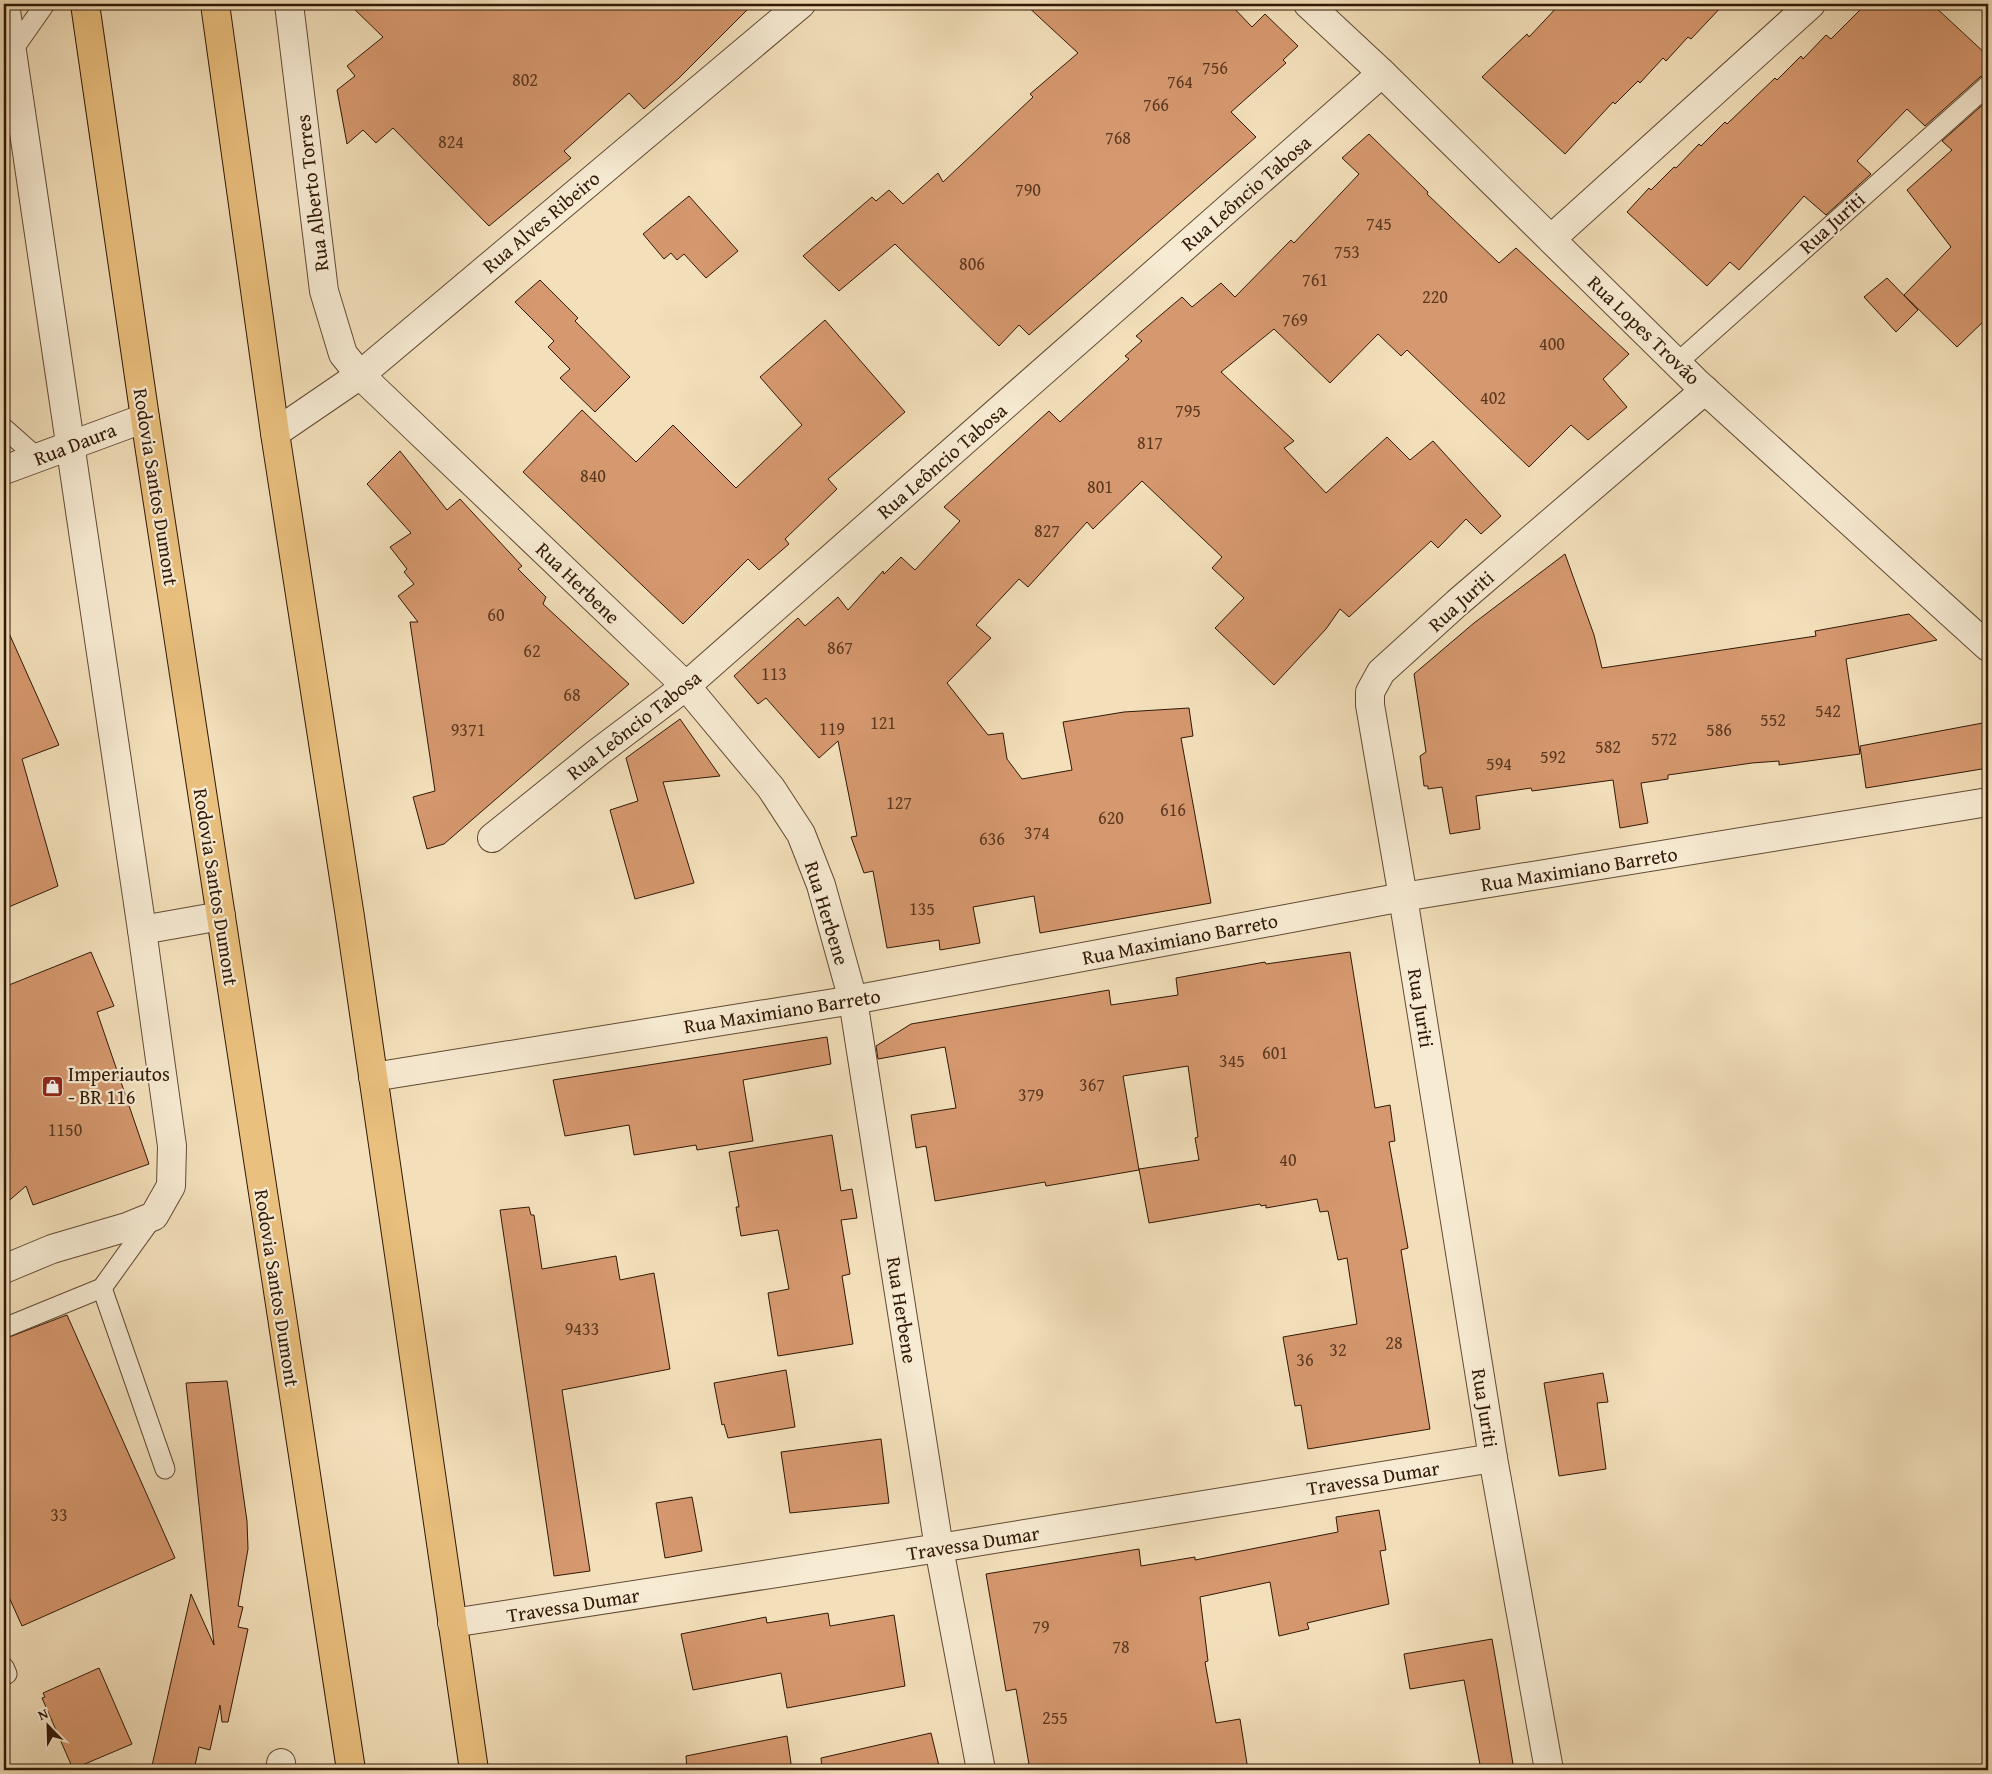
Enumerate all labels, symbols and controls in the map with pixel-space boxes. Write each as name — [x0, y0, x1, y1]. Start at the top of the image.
house number: 756 — [1202, 54, 1228, 81]
house number: 802 — [512, 66, 538, 93]
house number: 764 — [1167, 68, 1193, 95]
house number: 766 — [1143, 91, 1169, 118]
street label: Rua Alberto Torres — [287, 113, 336, 273]
house number: 768 — [1105, 124, 1131, 151]
house number: 824 — [438, 128, 464, 155]
street label: Rua Leôncio Tabosa — [1174, 128, 1317, 257]
street label: Rua Alves Ribeiro — [476, 164, 606, 280]
house number: 790 — [1015, 176, 1041, 203]
street label: Rua Juriti — [1792, 185, 1871, 260]
house number: 745 — [1366, 210, 1392, 237]
house number: 753 — [1334, 238, 1360, 265]
house number: 806 — [959, 250, 985, 277]
house number: 761 — [1302, 266, 1328, 293]
street label: Rua Lopes Trovão — [1581, 268, 1707, 391]
house number: 220 — [1422, 283, 1448, 310]
house number: 769 — [1282, 306, 1308, 333]
house number: 400 — [1539, 330, 1565, 357]
house number: 402 — [1480, 384, 1506, 411]
street label: Rodovia Santos Dumont — [127, 386, 186, 588]
street label: Rua Leôncio Tabosa — [870, 396, 1013, 525]
house number: 795 — [1175, 397, 1201, 424]
street label: Rua Daura — [29, 414, 121, 473]
house number: 817 — [1137, 429, 1163, 456]
house number: 840 — [580, 462, 606, 489]
house number: 801 — [1087, 473, 1113, 500]
house number: 827 — [1034, 517, 1060, 544]
street label: Rua Herbene — [530, 535, 627, 630]
street label: Rua Juriti — [1421, 563, 1500, 638]
house number: 60 — [487, 601, 505, 628]
house number: 867 — [827, 634, 853, 661]
house number: 62 — [523, 637, 541, 664]
house number: 113 — [761, 660, 787, 687]
street label: Rua Leôncio Tabosa — [560, 662, 708, 786]
house number: 68 — [563, 681, 581, 708]
house number: 542 — [1815, 697, 1841, 724]
house number: 552 — [1760, 706, 1786, 733]
house number: 121 — [870, 709, 896, 736]
house number: 119 — [819, 715, 845, 742]
house number: 9371 — [451, 716, 485, 743]
house number: 586 — [1706, 716, 1732, 743]
house number: 572 — [1651, 725, 1677, 752]
house number: 582 — [1595, 733, 1621, 760]
house number: 592 — [1540, 743, 1566, 770]
house number: 594 — [1486, 750, 1512, 777]
street label: Rodovia Santos Dumont — [187, 786, 246, 988]
house number: 127 — [886, 789, 912, 816]
house number: 616 — [1160, 796, 1186, 823]
house number: 620 — [1098, 804, 1124, 831]
house number: 374 — [1024, 819, 1050, 846]
house number: 636 — [979, 825, 1005, 852]
street label: Rua Maximiano Barreto — [1479, 839, 1679, 898]
street label: Rua Herbene — [798, 857, 857, 968]
house number: 135 — [909, 895, 935, 922]
street label: Rua Maximiano Barreto — [1080, 905, 1280, 972]
street label: Rua Juriti — [1401, 966, 1442, 1050]
street label: Rua Maximiano Barreto — [682, 981, 882, 1040]
house number: 601 — [1262, 1039, 1288, 1066]
house number: 345 — [1219, 1047, 1245, 1074]
place label: Imperiautos - BR 116 — [68, 1059, 170, 1111]
house number: 367 — [1079, 1071, 1105, 1098]
shop icon: Imperiautos - BR 116 — [40, 1074, 64, 1098]
house number: 379 — [1018, 1081, 1044, 1108]
house number: 1150 — [48, 1116, 83, 1143]
house number: 40 — [1279, 1146, 1297, 1173]
street label: Rodovia Santos Dumont — [248, 1187, 307, 1389]
street label: Rua Herbene — [880, 1255, 925, 1365]
house number: 9433 — [565, 1315, 599, 1342]
house number: 28 — [1385, 1329, 1403, 1356]
house number: 32 — [1329, 1336, 1347, 1363]
house number: 36 — [1296, 1346, 1314, 1373]
street label: Rua Juriti — [1465, 1366, 1506, 1450]
street label: Travessa Dumar — [1304, 1453, 1441, 1502]
house number: 33 — [50, 1501, 68, 1528]
street label: Travessa Dumar — [904, 1518, 1041, 1567]
street label: Travessa Dumar — [504, 1580, 641, 1629]
house number: 79 — [1032, 1613, 1050, 1640]
house number: 78 — [1112, 1633, 1130, 1660]
north arrow — [22, 1702, 72, 1752]
text: N — [35, 1703, 52, 1725]
house number: 255 — [1042, 1704, 1068, 1731]

